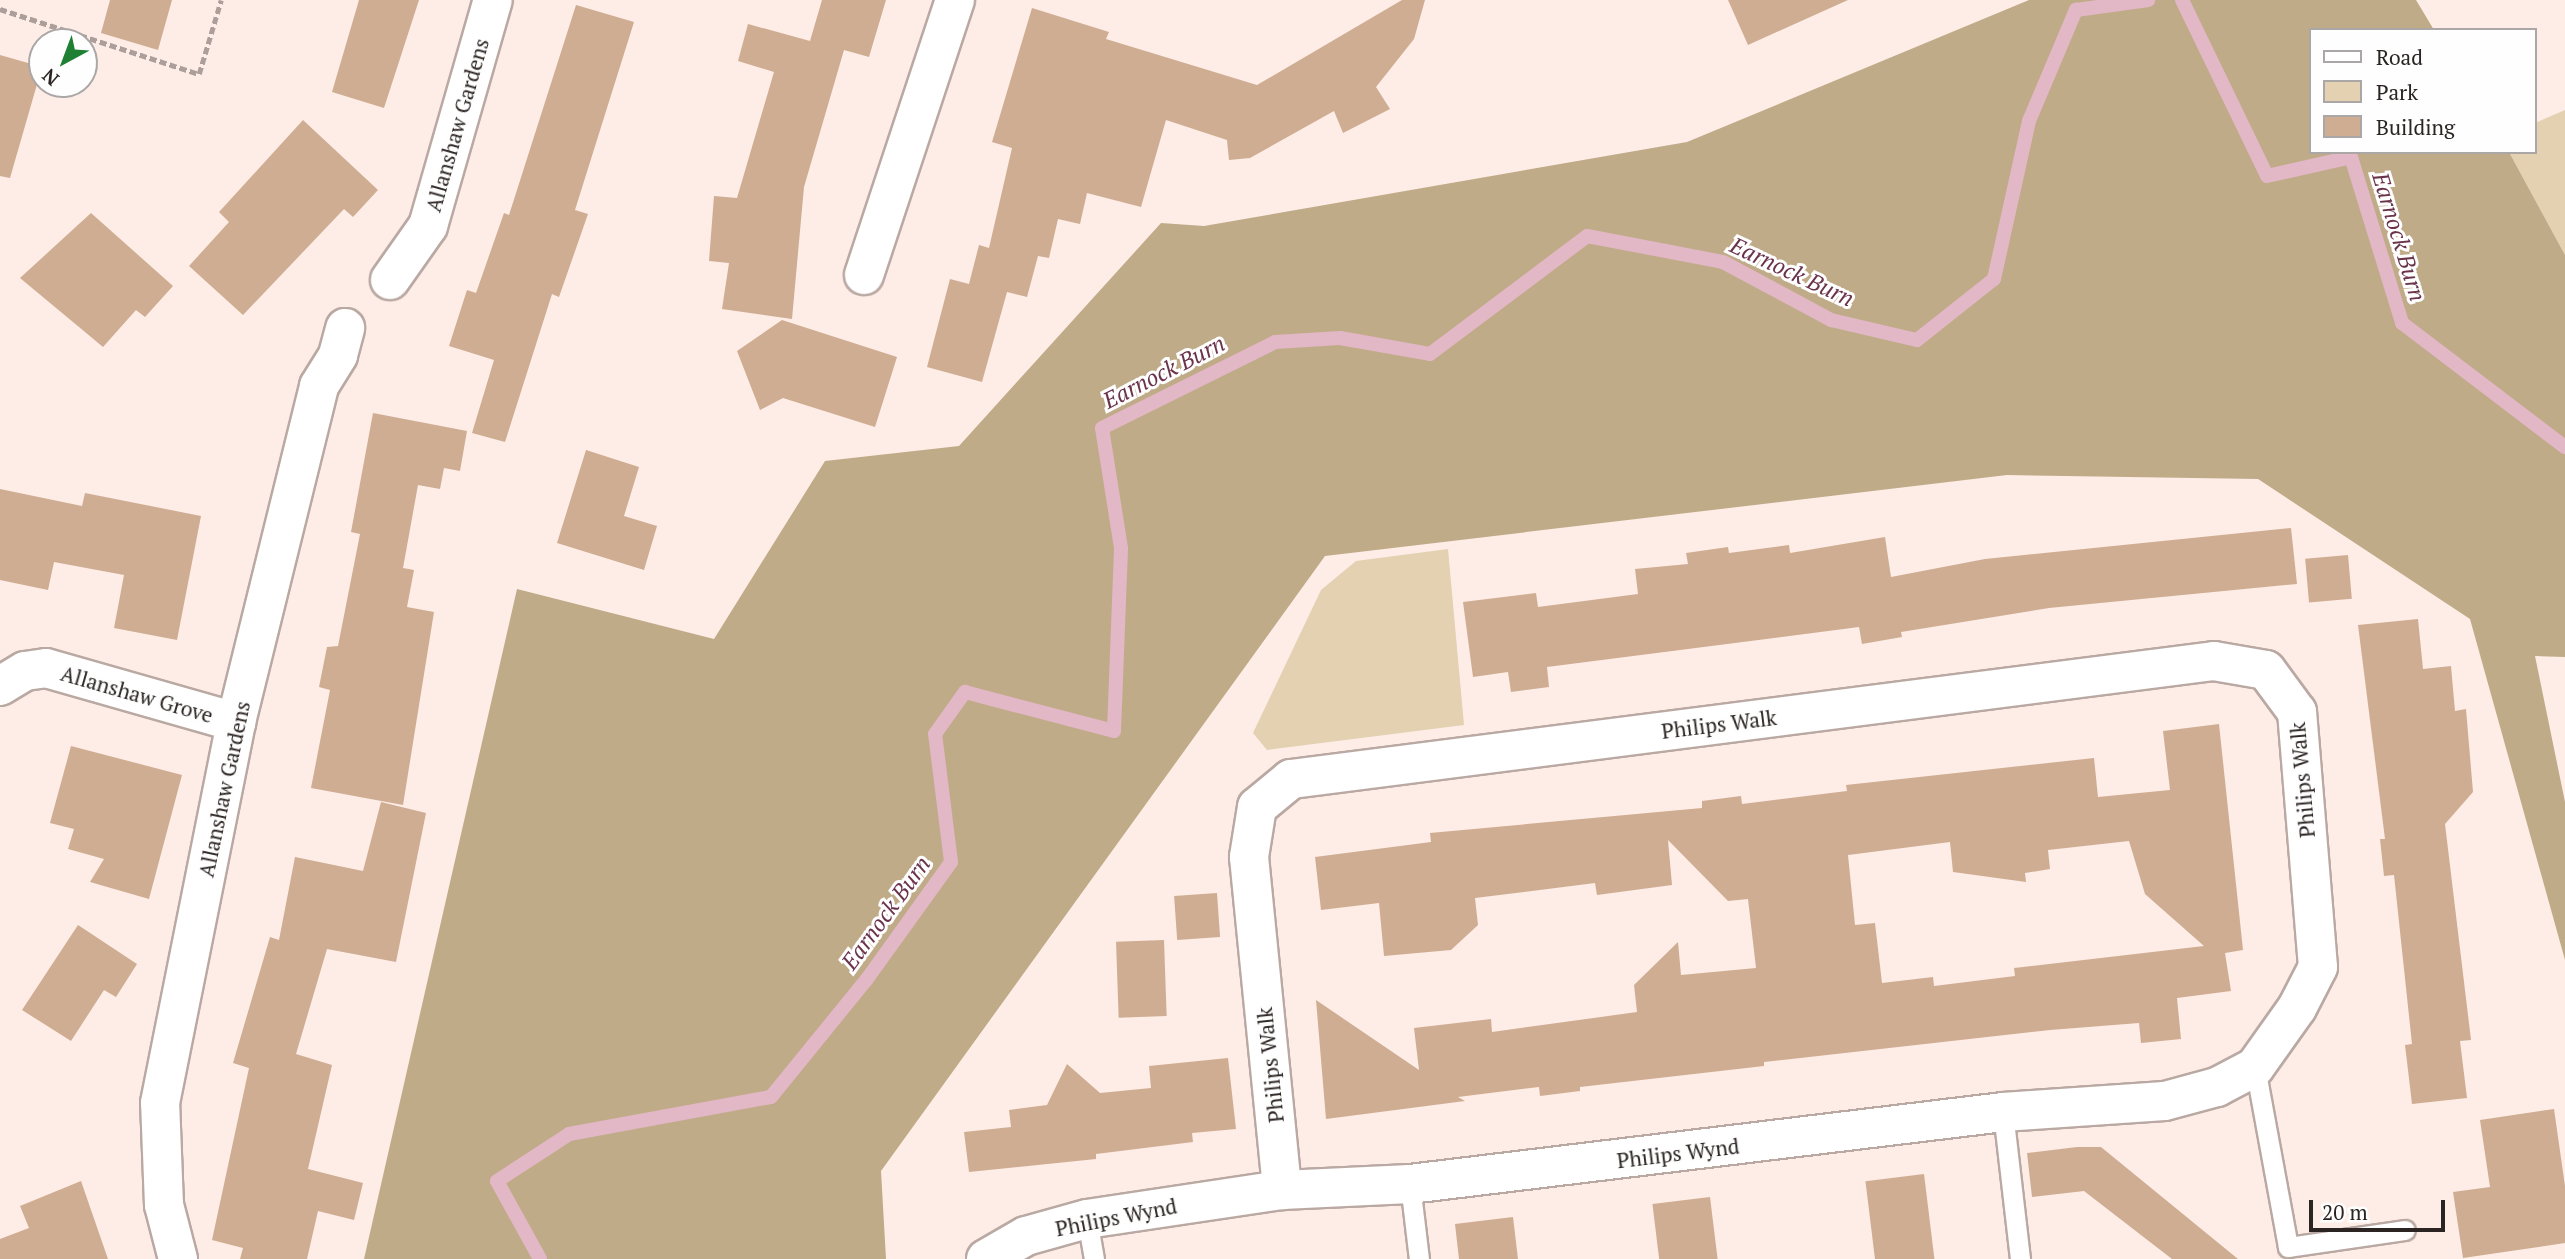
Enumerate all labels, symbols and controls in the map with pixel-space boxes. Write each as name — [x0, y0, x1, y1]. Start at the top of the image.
north arrow — [28, 28, 98, 98]
legend — [2310, 28, 2537, 154]
street label: Allanshaw Gardens — [420, 35, 494, 215]
text: Road — [2376, 43, 2423, 71]
text: N — [37, 64, 64, 92]
text: Park — [2376, 78, 2418, 106]
text: Building — [2376, 113, 2455, 141]
water label: Earnock Burn — [2366, 169, 2432, 305]
water label: Earnock Burn — [1726, 231, 1858, 313]
water label: Earnock Burn — [1098, 329, 1230, 415]
street label: Allanshaw Grove — [58, 660, 216, 728]
street label: Allanshaw Gardens — [193, 699, 255, 879]
street label: Philips Walk — [1660, 704, 1778, 744]
street label: Philips Walk — [2284, 721, 2320, 839]
water label: Earnock Burn — [836, 851, 936, 975]
street label: Philips Walk — [1251, 1006, 1289, 1124]
street label: Philips Wynd — [1615, 1133, 1741, 1173]
scale bar — [2313, 1186, 2450, 1230]
street label: Philips Wynd — [1053, 1193, 1179, 1241]
text: 20 m — [2322, 1198, 2368, 1226]

